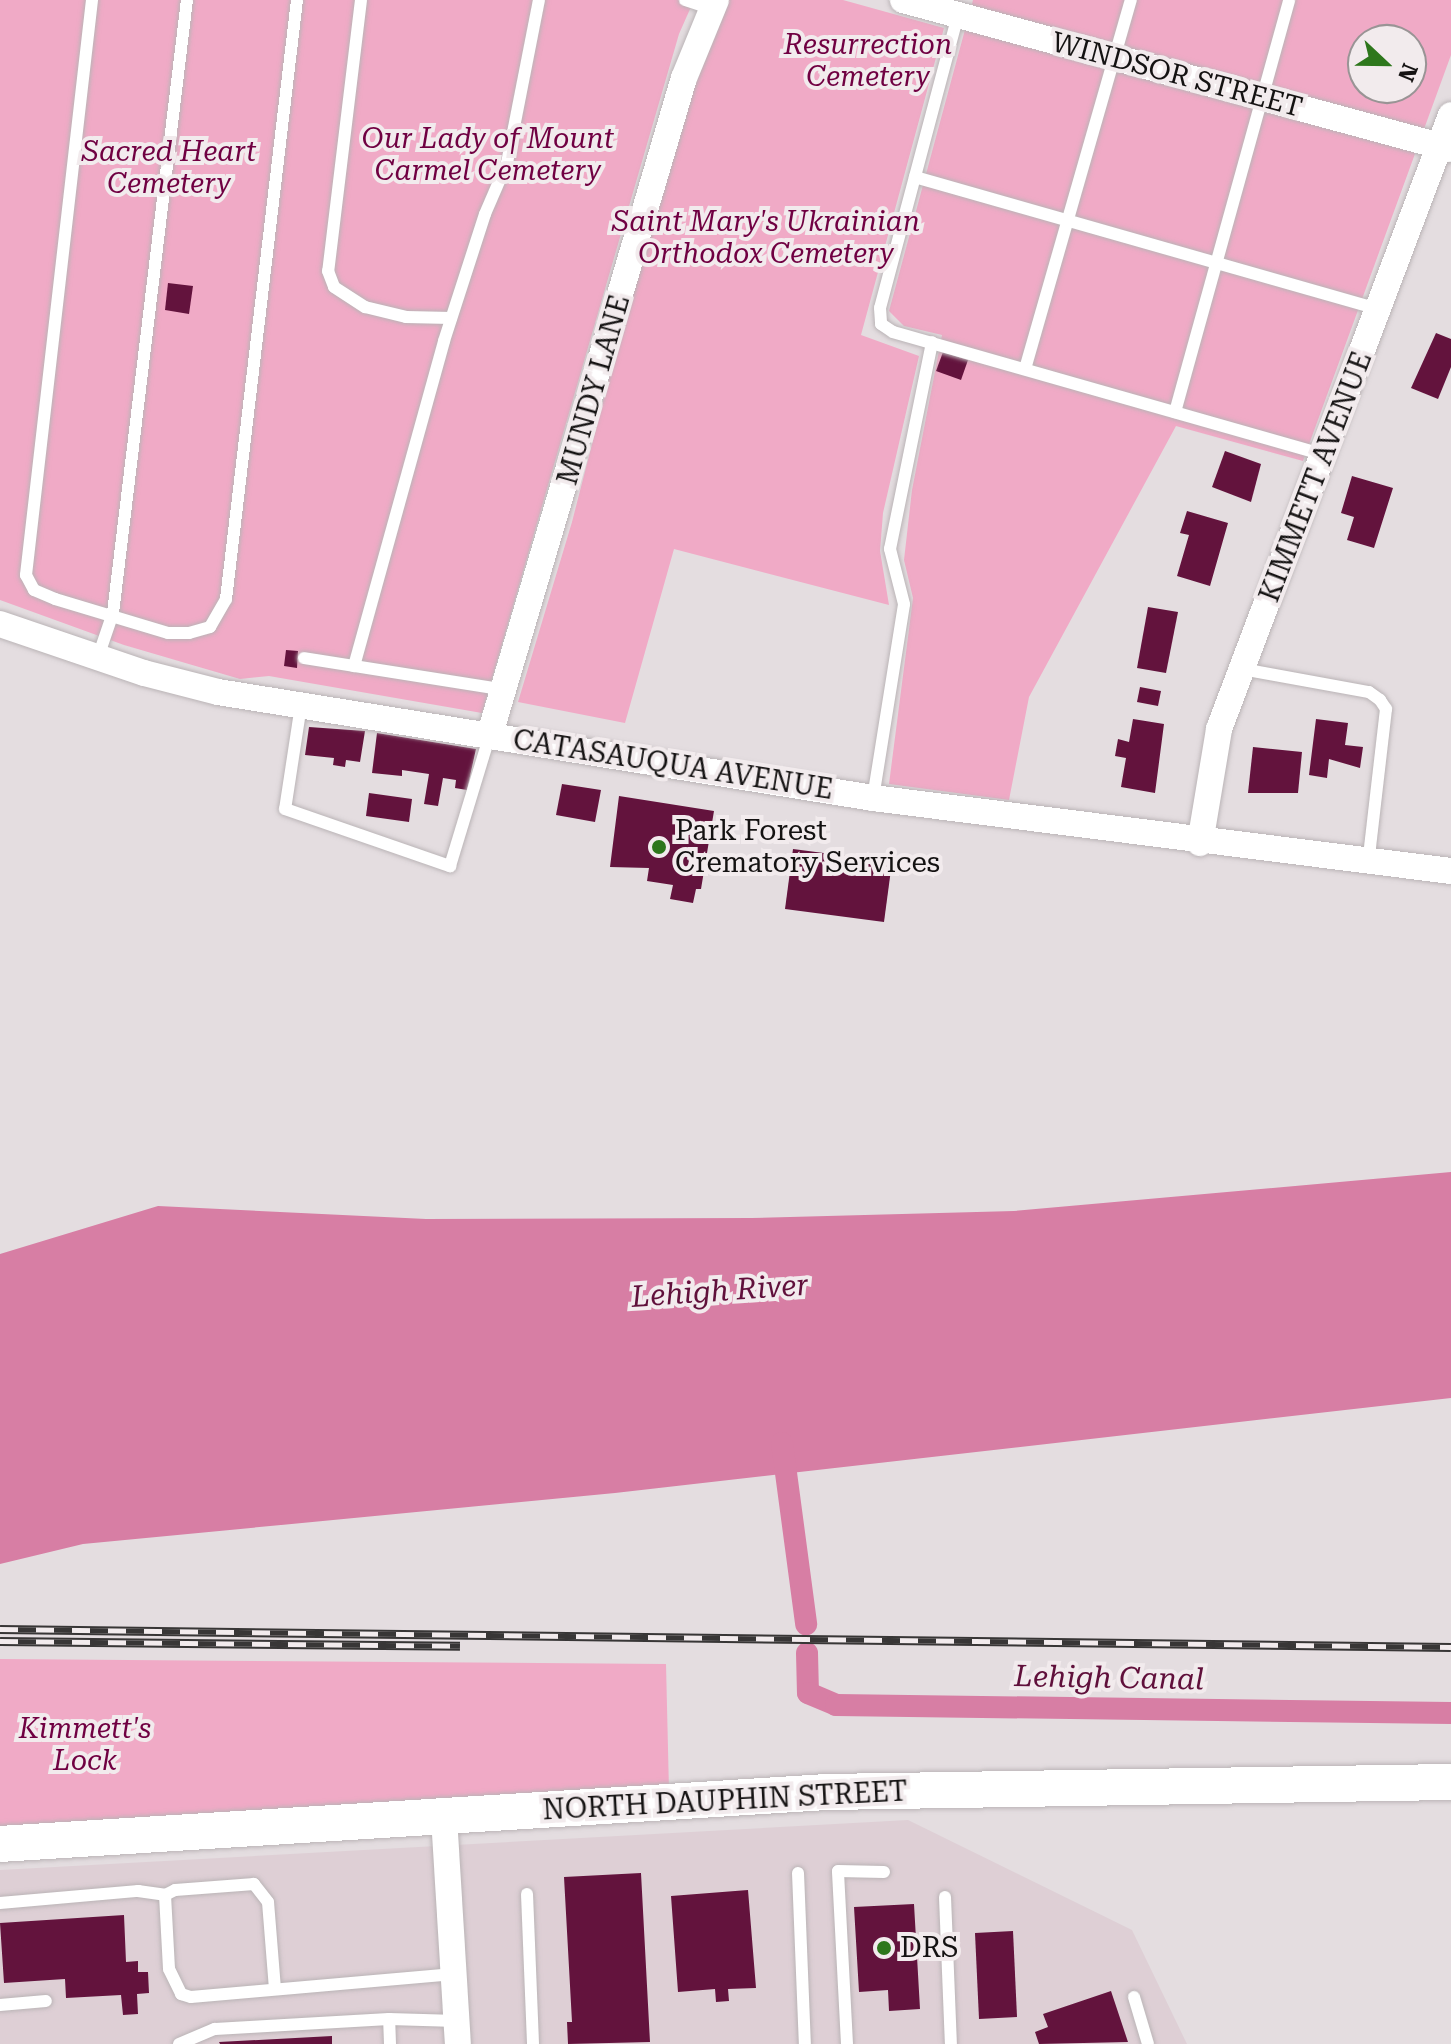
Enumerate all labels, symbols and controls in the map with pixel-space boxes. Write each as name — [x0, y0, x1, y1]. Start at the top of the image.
north arrow — [1347, 24, 1427, 104]
street label: WINDSOR STREET — [1048, 25, 1306, 125]
park label: Resurrection Cemetery — [784, 28, 952, 94]
text: N — [1393, 60, 1423, 85]
park label: Our Lady of Mount Carmel Cemetery — [362, 122, 614, 188]
park label: Sacred Heart Cemetery — [82, 135, 256, 201]
park label: Saint Mary's Ukrainian Orthodox Cemetery — [612, 205, 920, 271]
street label: MUNDY LANE — [551, 291, 637, 489]
street label: KIMMETT AVENUE — [1253, 347, 1379, 607]
street label: CATASAUQUA AVENUE — [511, 723, 835, 807]
place label: Park Forest Crematory Services — [675, 814, 940, 880]
marker: Park Forest Crematory Services — [650, 838, 668, 856]
water label: Lehigh River — [630, 1267, 810, 1315]
water label: Lehigh Canal — [1014, 1658, 1204, 1698]
park label: Kimmett's Lock — [19, 1712, 151, 1778]
street label: NORTH DAUPHIN STREET — [542, 1775, 908, 1827]
place label: DRS — [900, 1931, 959, 1965]
marker: DRS — [875, 1939, 893, 1957]

